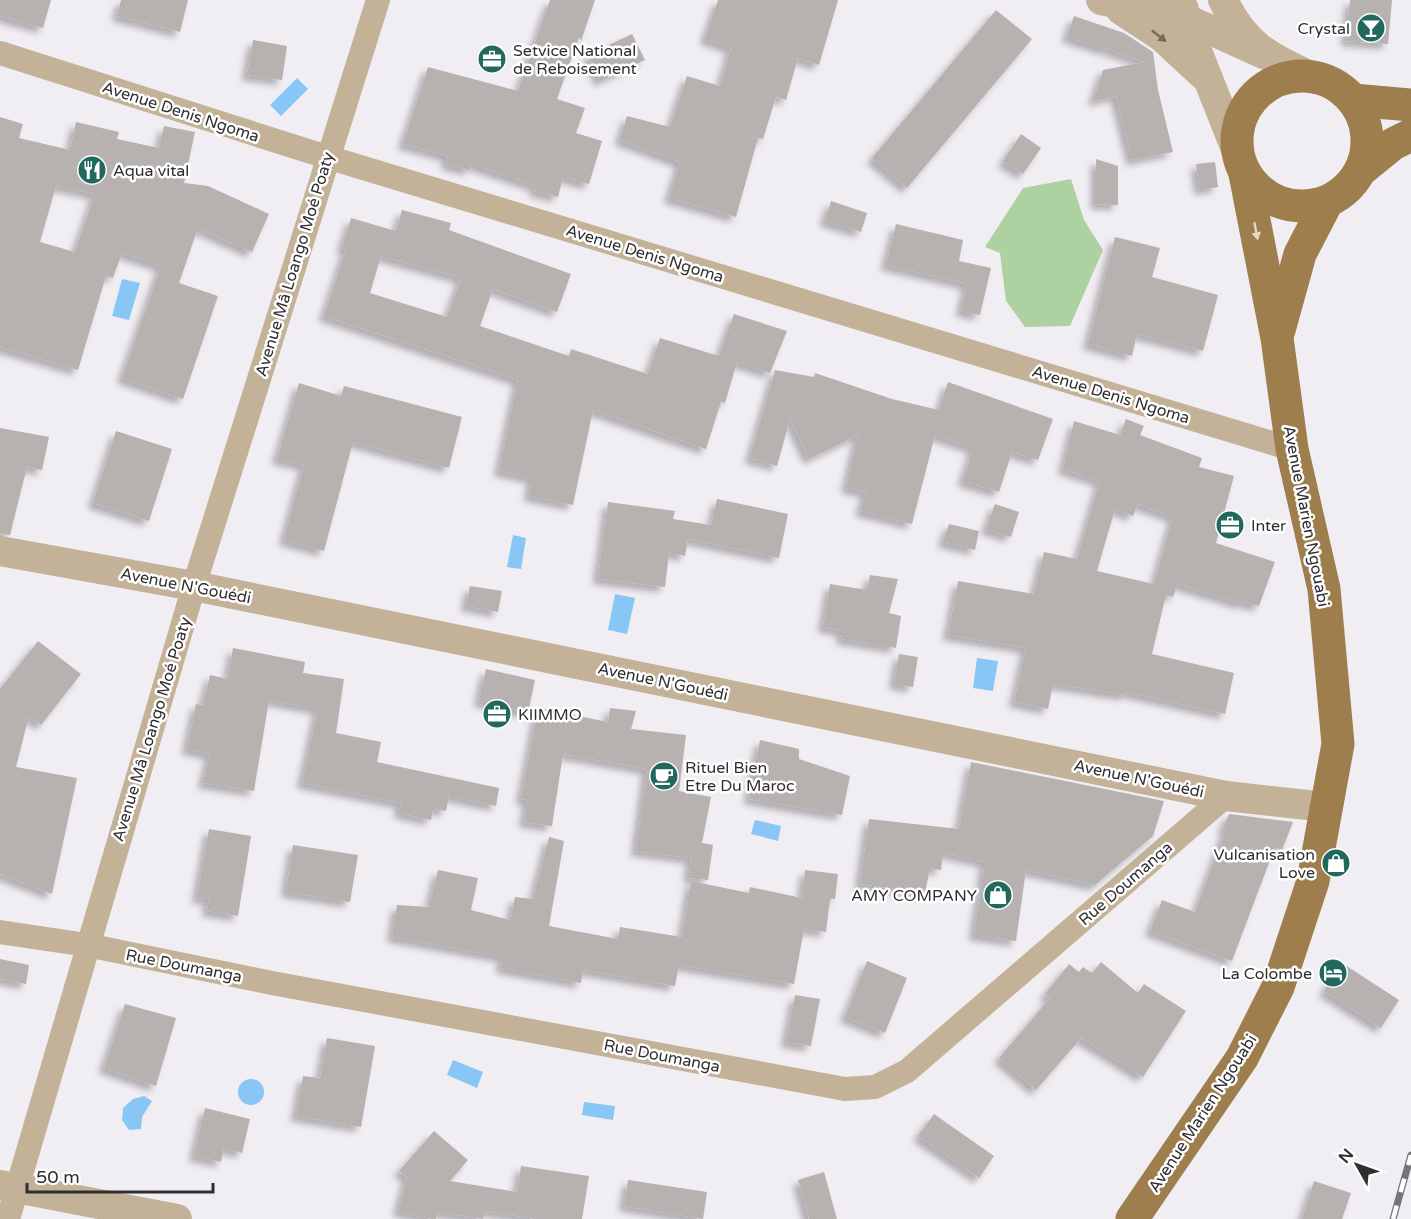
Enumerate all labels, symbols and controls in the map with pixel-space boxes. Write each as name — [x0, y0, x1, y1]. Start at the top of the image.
bar icon: Crystal — [1355, 12, 1387, 44]
place label: Crystal — [1298, 19, 1350, 39]
one-way arrow — [1151, 30, 1167, 42]
place label: Setvice National de Reboisement — [513, 41, 637, 79]
office icon: Setvice National de Reboisement — [476, 43, 508, 75]
street label: Avenue Denis Ngoma — [100, 77, 262, 147]
street label: Avenue Mâ Loango Moé Poaty — [251, 149, 339, 379]
restaurant icon: Aqua vital — [76, 154, 108, 186]
place label: Aqua vital — [113, 161, 189, 181]
street label: Avenue Denis Ngoma — [563, 220, 726, 287]
one-way arrow — [1252, 222, 1261, 241]
street label: Avenue Denis Ngoma — [1029, 361, 1192, 428]
street label: Avenue Marien Ngouabi — [1279, 424, 1333, 609]
office icon: Inter — [1214, 509, 1246, 541]
place label: Inter — [1251, 516, 1287, 536]
street label: Avenue N'Gouédi — [119, 564, 253, 608]
street label: Avenue Mâ Loango Moé Poaty — [108, 614, 196, 844]
street label: Avenue N'Gouédi — [596, 658, 730, 706]
office icon: KIIMMO — [481, 698, 513, 730]
place label: KIIMMO — [518, 705, 582, 725]
street label: Avenue N'Gouédi — [1072, 755, 1206, 803]
place label: Rituel Bien Etre Du Maroc — [685, 758, 795, 796]
cafe icon: Rituel Bien Etre Du Maroc — [648, 760, 680, 792]
street label: Rue Doumanga — [1075, 837, 1177, 930]
place label: Vulcanisation Love — [1214, 845, 1315, 883]
shop icon: Vulcanisation Love — [1320, 847, 1352, 879]
shop icon: AMY COMPANY — [982, 879, 1014, 911]
place label: AMY COMPANY — [851, 886, 977, 906]
street label: Rue Doumanga — [124, 945, 244, 987]
hotel icon: La Colombe — [1317, 957, 1349, 989]
place label: La Colombe — [1221, 964, 1312, 984]
street label: Avenue Marien Ngouabi — [1144, 1031, 1261, 1196]
street label: Rue Doumanga — [602, 1035, 722, 1077]
north arrow — [1327, 1135, 1387, 1195]
text: N — [1334, 1145, 1358, 1167]
scale bar — [27, 1156, 213, 1194]
text: 50 m — [36, 1166, 80, 1188]

